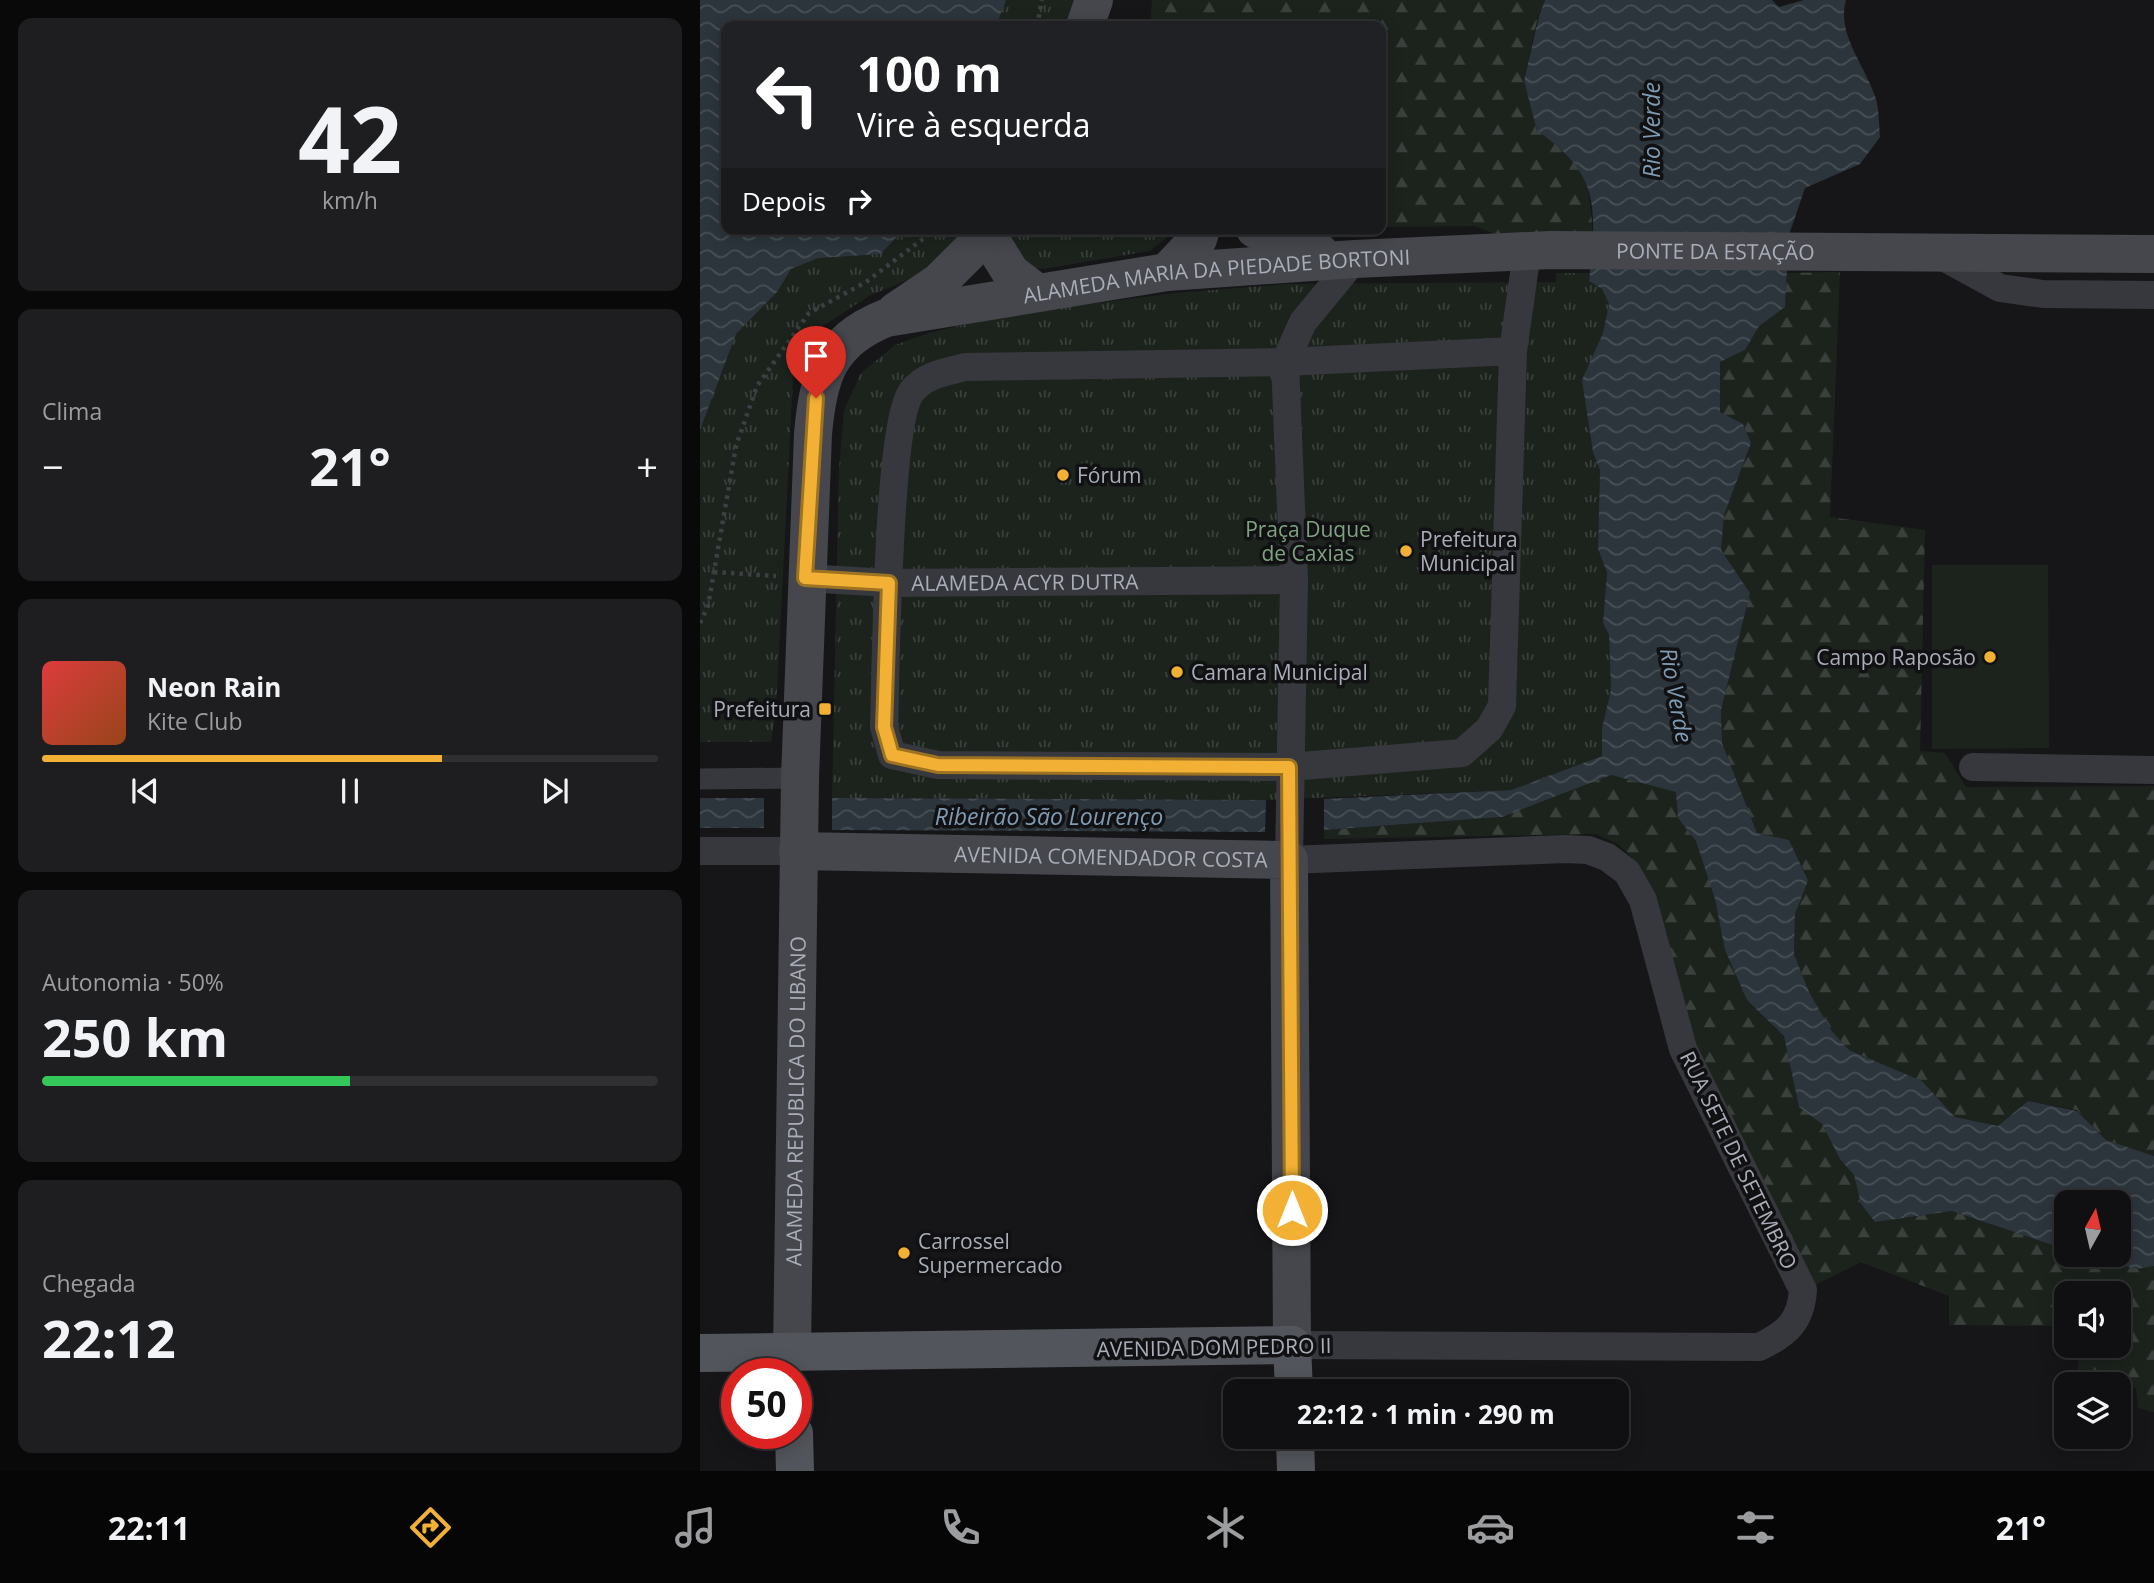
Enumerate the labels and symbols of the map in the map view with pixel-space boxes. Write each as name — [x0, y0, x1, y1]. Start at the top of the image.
water label: Rio Verde — [1635, 82, 1667, 178]
street label: PONTE DA ESTAÇÃO — [1616, 236, 1815, 266]
street label: ALAMEDA MARIA DA PIEDADE BORTONI — [1021, 242, 1411, 309]
pin — [786, 326, 846, 398]
place label: Fórum — [1077, 461, 1141, 489]
marker: Fórum — [1055, 467, 1071, 483]
park label: Praça Duque de Caxias — [1245, 515, 1371, 567]
place label: Prefeitura Municipal — [1420, 525, 1518, 577]
marker: Prefeitura Municipal — [1398, 543, 1414, 559]
street label: ALAMEDA ACYR DUTRA — [911, 567, 1139, 597]
place label: Campo Raposão — [1816, 643, 1976, 671]
water label: Rio Verde — [1653, 645, 1701, 745]
marker: Campo Raposão — [1982, 649, 1998, 665]
place label: Camara Municipal — [1191, 658, 1368, 686]
marker: Camara Municipal — [1169, 664, 1185, 680]
place label: Prefeitura — [713, 695, 811, 723]
marker: Prefeitura — [817, 701, 833, 717]
water label: Ribeirão São Lourenço — [935, 800, 1163, 832]
street label: AVENIDA COMENDADOR COSTA — [954, 840, 1269, 874]
street label: ALAMEDA REPUBLICA DO LIBANO — [779, 936, 812, 1266]
street label: RUA SETE DE SETEMBRO — [1674, 1046, 1804, 1274]
position arrow — [1255, 1173, 1329, 1247]
north arrow — [2054, 1190, 2132, 1267]
place label: Carrossel Supermercado — [918, 1227, 1063, 1279]
marker: Carrossel Supermercado — [896, 1245, 912, 1261]
street label: AVENIDA DOM PEDRO II — [1096, 1331, 1332, 1363]
speed limit sign: 50 — [721, 1358, 812, 1449]

